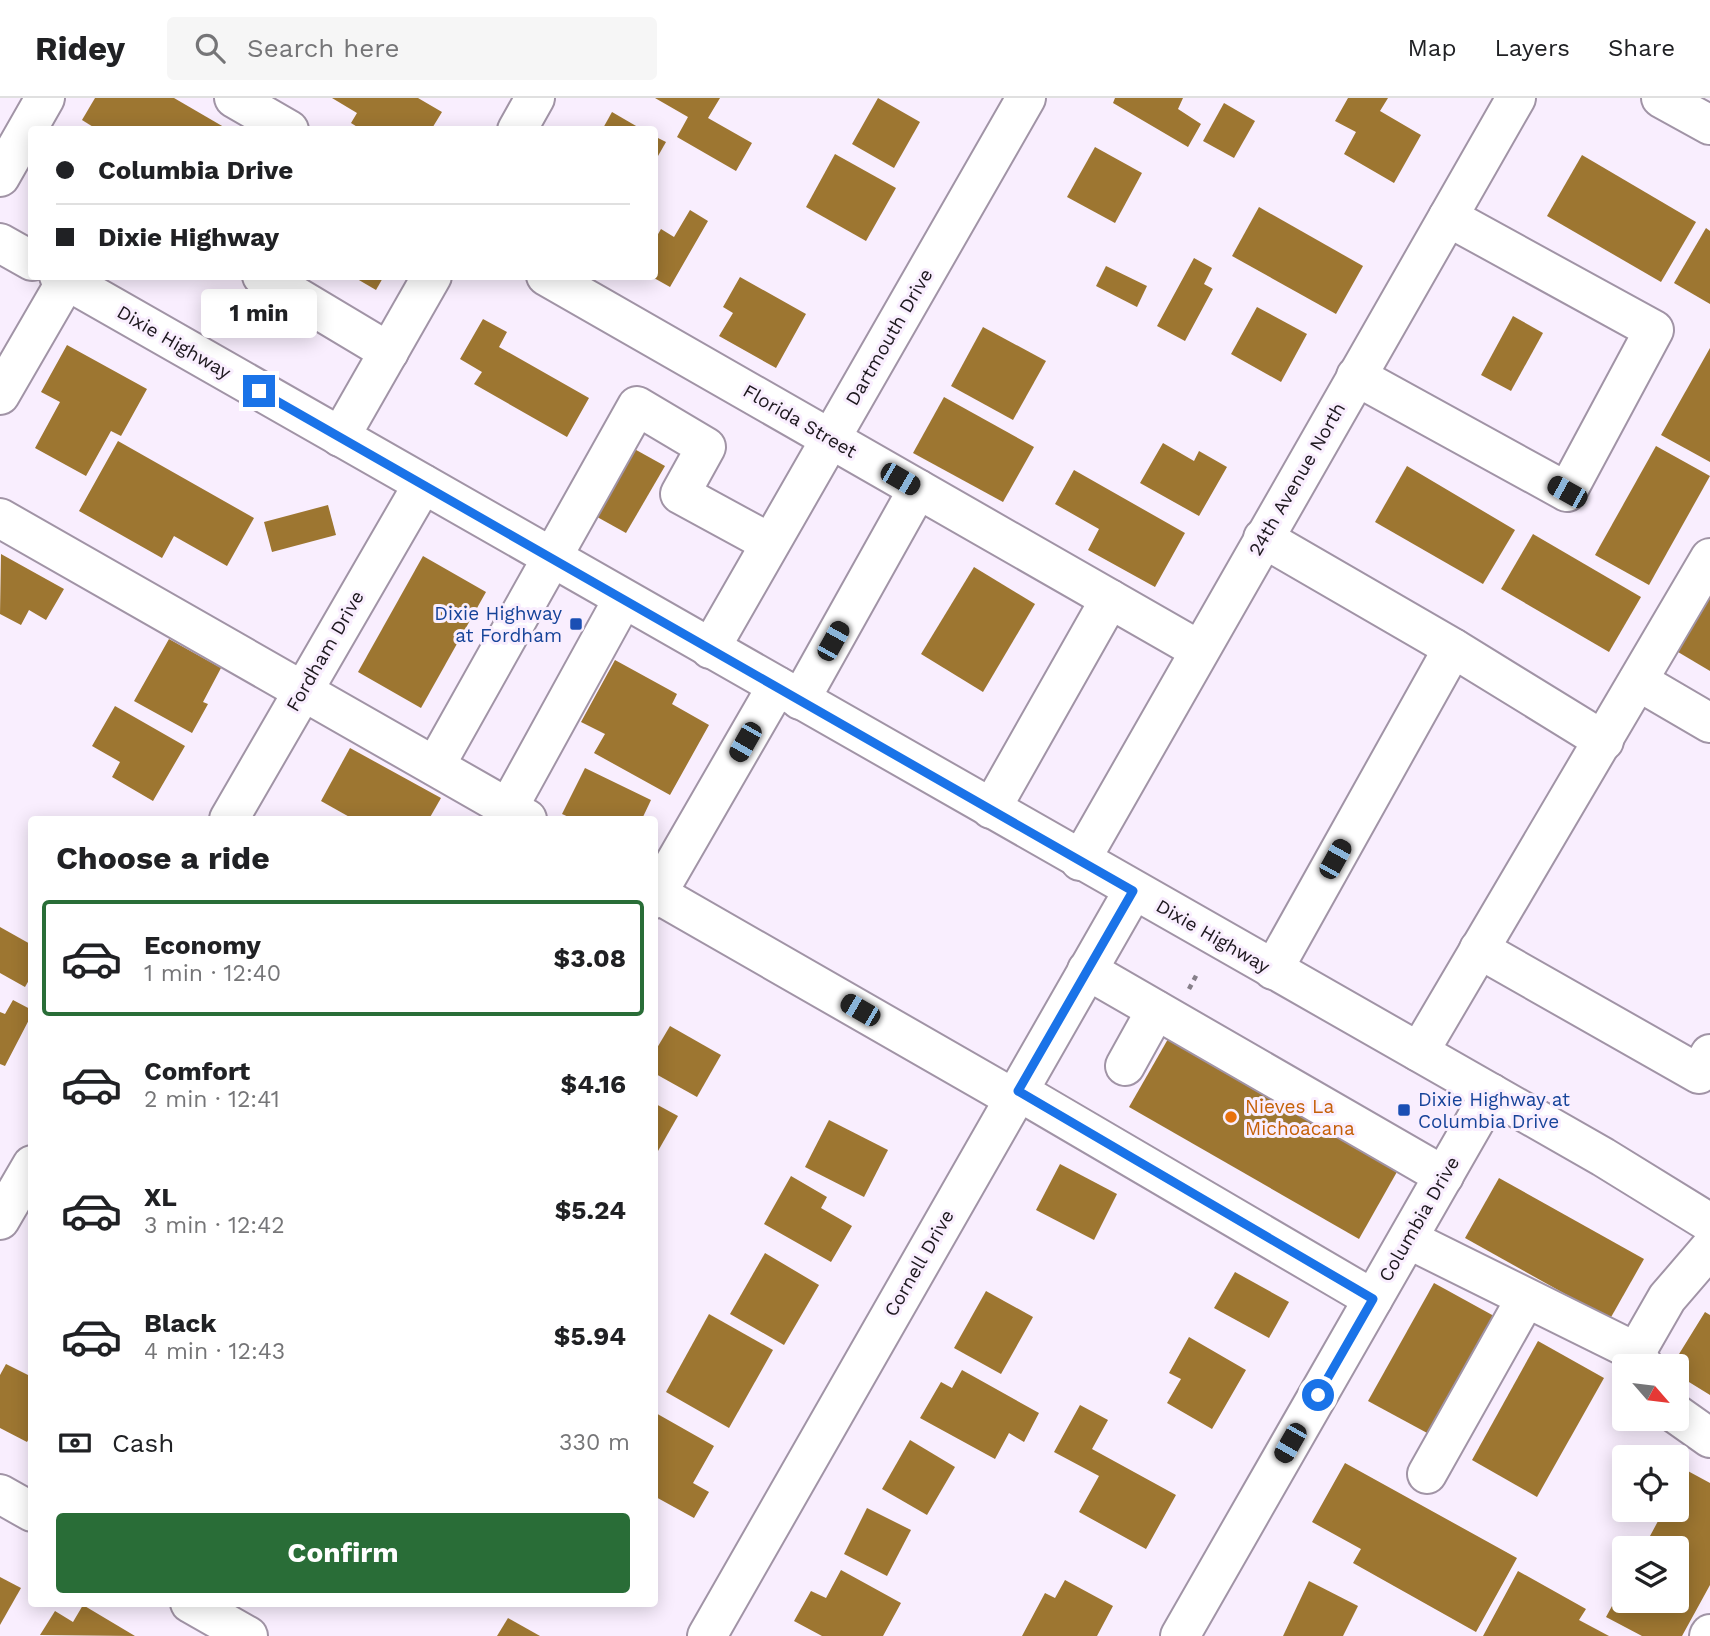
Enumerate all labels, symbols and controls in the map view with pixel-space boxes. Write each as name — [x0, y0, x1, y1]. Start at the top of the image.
search box — [167, 17, 657, 80]
text: Ridey — [35, 29, 125, 68]
icon: search — [191, 29, 229, 67]
text: Search here — [247, 33, 399, 63]
text: Map — [1408, 34, 1456, 62]
text: Layers — [1494, 34, 1570, 62]
text: Share — [1608, 34, 1675, 62]
text: Columbia Drive — [98, 155, 293, 185]
text: Dixie Highway — [98, 222, 279, 252]
street label: Dartmouth Drive — [840, 264, 938, 410]
callout: 1 min — [201, 289, 317, 338]
street label: Dixie Highway — [113, 300, 235, 384]
text: 1 min — [229, 300, 289, 327]
route end — [243, 375, 275, 407]
street label: Florida Street — [739, 379, 861, 463]
street label: 24th Avenue North — [1244, 398, 1350, 560]
car — [877, 459, 924, 499]
car — [1544, 473, 1591, 511]
street label: Fordham Drive — [281, 587, 369, 715]
place label: Dixie Highway at Fordham — [434, 602, 562, 647]
marker: Dixie Highway at Fordham — [568, 616, 584, 632]
car — [814, 618, 853, 664]
car — [726, 719, 765, 765]
car — [1316, 836, 1355, 882]
text: Choose a ride — [56, 839, 270, 877]
street label: Dixie Highway — [1152, 894, 1274, 978]
icon: car — [60, 927, 123, 990]
text: Economy — [144, 930, 261, 960]
text: $3.08 — [554, 943, 626, 973]
text: 1 min · 12:40 — [144, 960, 281, 987]
car — [837, 990, 884, 1030]
icon: car — [60, 1053, 123, 1116]
text: Comfort — [144, 1056, 250, 1086]
text: $4.16 — [561, 1069, 626, 1099]
text: 2 min · 12:41 — [144, 1086, 280, 1113]
place label: Dixie Highway at Columbia Drive — [1418, 1088, 1570, 1133]
place label: Nieves La Michoacana — [1245, 1095, 1355, 1140]
marker: Dixie Highway at Columbia Drive — [1396, 1102, 1412, 1118]
marker: Nieves La Michoacana — [1223, 1109, 1239, 1125]
street label: Columbia Drive — [1374, 1152, 1464, 1286]
icon: car — [60, 1179, 123, 1242]
text: XL — [144, 1182, 177, 1212]
text: $5.24 — [555, 1195, 626, 1225]
street label: Cornell Drive — [879, 1205, 959, 1321]
text: 3 min · 12:42 — [144, 1212, 285, 1239]
icon: car — [60, 1305, 123, 1368]
text: Black — [144, 1308, 216, 1338]
text: $5.94 — [554, 1321, 626, 1351]
text: 4 min · 12:43 — [144, 1338, 285, 1365]
north arrow — [1612, 1354, 1689, 1432]
map controls — [1612, 1354, 1689, 1613]
route start — [1302, 1379, 1334, 1411]
car — [1271, 1420, 1310, 1466]
icon: cash — [56, 1424, 94, 1462]
text: Cash — [112, 1428, 174, 1458]
text: 330 m — [559, 1429, 630, 1456]
button: locate — [1612, 1445, 1689, 1522]
button: Confirm — [56, 1513, 630, 1593]
button: layers — [1612, 1536, 1689, 1613]

